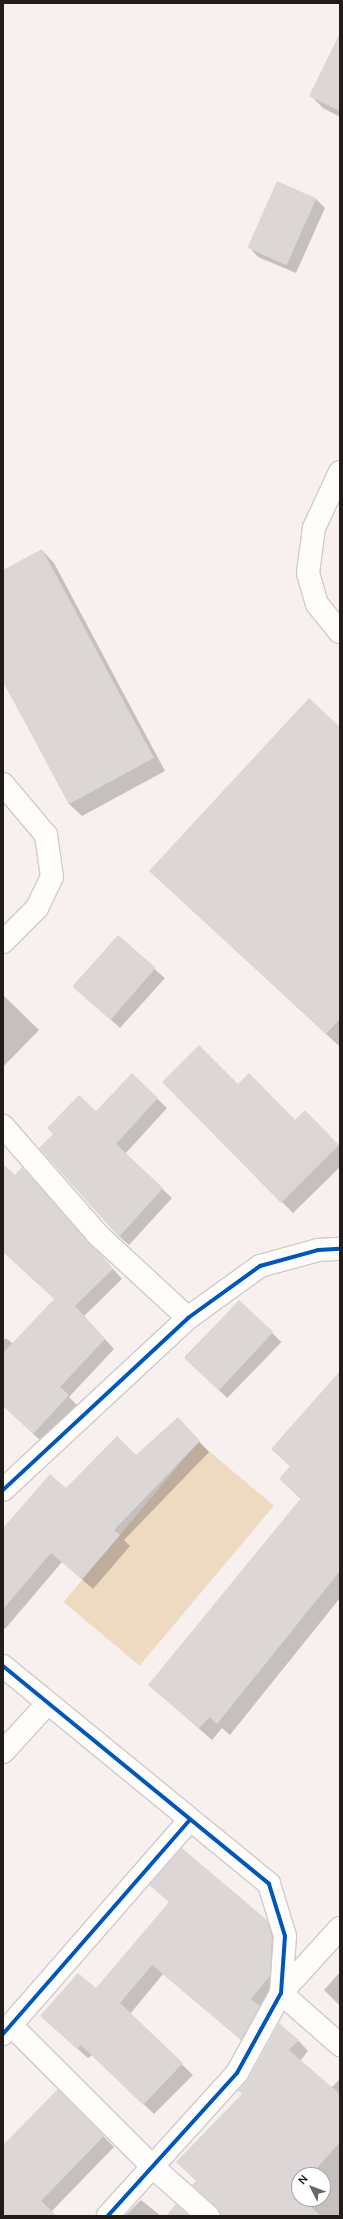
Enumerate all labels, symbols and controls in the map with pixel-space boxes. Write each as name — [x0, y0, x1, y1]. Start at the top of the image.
north arrow — [291, 2167, 331, 2207]
text: N — [296, 2173, 310, 2187]

